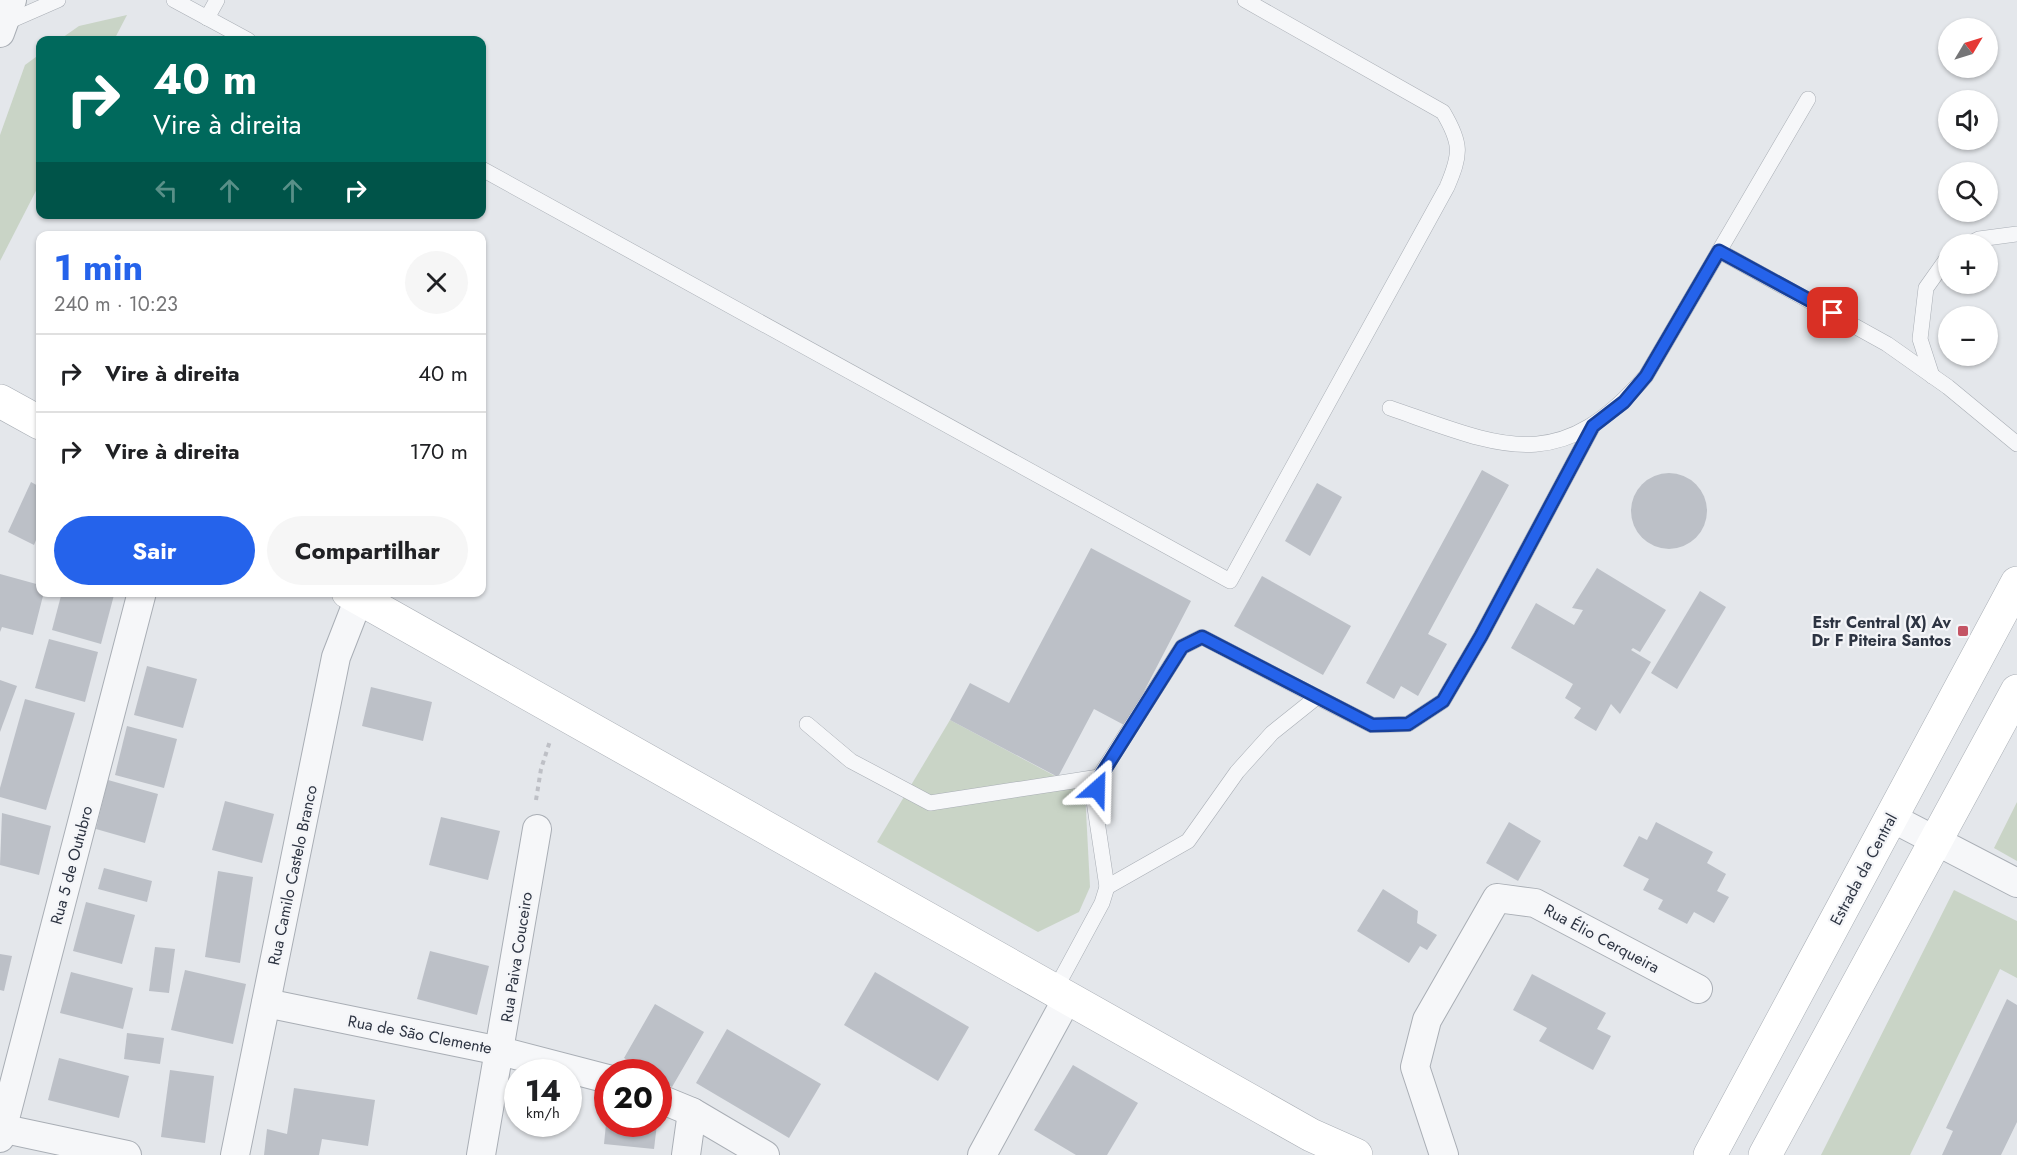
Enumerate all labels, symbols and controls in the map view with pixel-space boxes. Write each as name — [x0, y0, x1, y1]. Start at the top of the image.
north arrow — [1938, 18, 1998, 78]
map controls — [1938, 18, 1998, 366]
text: 40 m — [153, 49, 257, 110]
icon: right — [54, 60, 132, 138]
button: sound — [1938, 90, 1998, 150]
text: Vire à direita — [153, 105, 302, 144]
button: search — [1938, 162, 1998, 222]
icon: left — [150, 174, 183, 207]
icon: ahead — [213, 174, 246, 207]
icon: ahead — [276, 174, 309, 207]
icon: right — [339, 174, 372, 207]
button: + — [1938, 234, 1998, 294]
text: 1 min — [54, 241, 143, 293]
button: close — [405, 251, 468, 314]
pin — [1807, 287, 1858, 338]
text: 240 m · 10:23 — [54, 290, 178, 319]
icon: arrive — [1816, 296, 1849, 329]
button: − — [1938, 306, 1998, 366]
icon: right — [54, 357, 87, 390]
text: Vire à direita — [105, 357, 240, 389]
text: 40 m — [418, 357, 468, 389]
icon: right — [54, 435, 87, 468]
text: Vire à direita — [105, 435, 240, 467]
text: 170 m — [410, 435, 468, 467]
button: Sair — [54, 516, 255, 585]
button: Compartilhar — [267, 516, 468, 585]
place label: Estr Central (X) Av Dr F Piteira Santos — [1812, 611, 1952, 652]
marker: Estr Central (X) Av Dr F Piteira Santos — [1956, 624, 1970, 638]
position arrow — [1065, 757, 1129, 821]
street label: Rua Camilo Castelo Branco — [262, 783, 323, 967]
street label: Rua 5 de Outubro — [45, 803, 98, 927]
street label: Estrada da Central — [1824, 809, 1903, 929]
street label: Rua Paiva Couceiro — [495, 890, 538, 1024]
street label: Rua Élio Cerqueira — [1540, 898, 1663, 979]
street label: Rua de São Clemente — [346, 1009, 494, 1060]
speed limit sign: 20 — [594, 1059, 672, 1137]
text: 14 — [525, 1069, 561, 1112]
text: km/h — [526, 1102, 560, 1124]

